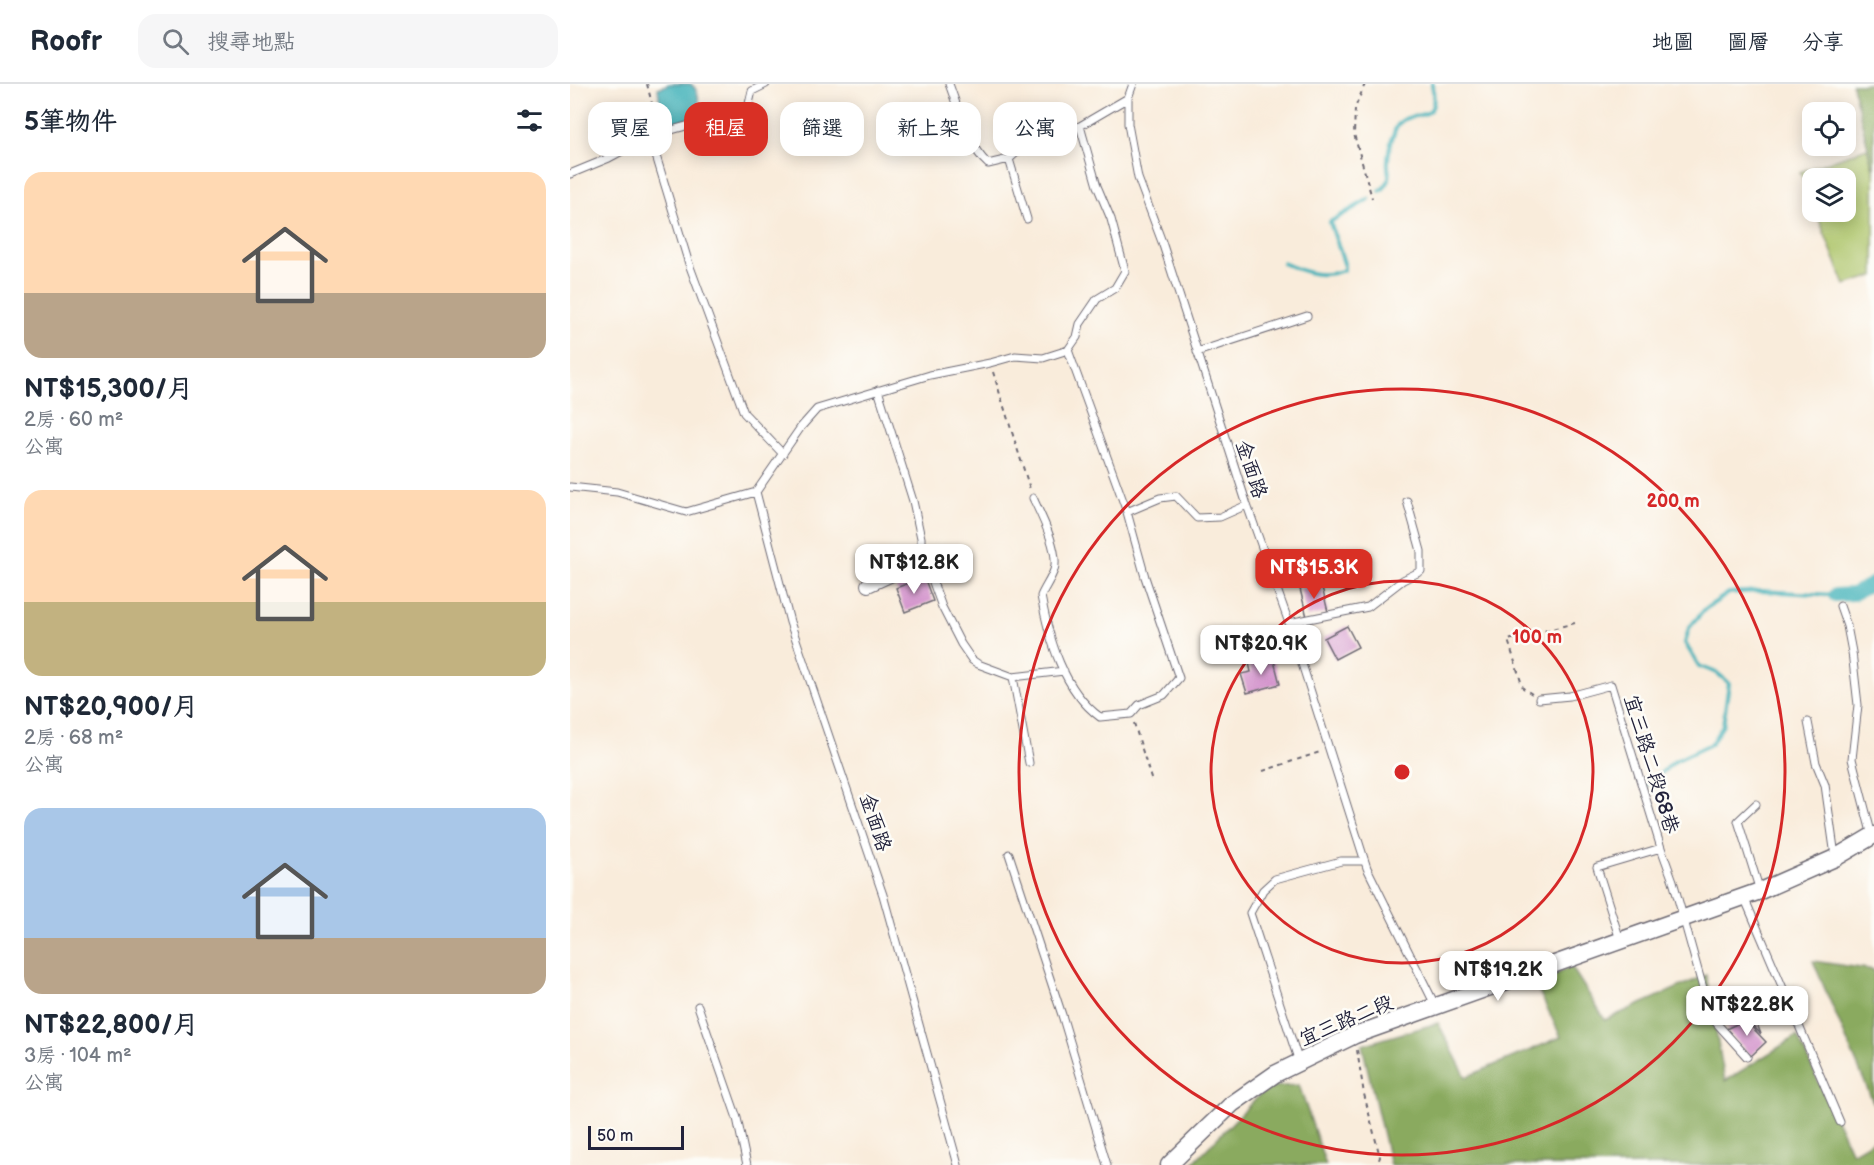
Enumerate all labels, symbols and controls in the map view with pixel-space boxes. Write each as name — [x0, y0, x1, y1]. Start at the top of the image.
search box — [138, 14, 558, 68]
text: Roofr — [30, 25, 102, 58]
icon: search — [159, 25, 192, 58]
text: 搜尋地點 — [207, 29, 295, 56]
text: 地圖 — [1652, 30, 1694, 55]
text: 圖層 — [1727, 30, 1769, 55]
text: 分享 — [1802, 30, 1844, 55]
chip: 買屋 — [588, 102, 672, 156]
chip: 租屋 — [684, 102, 768, 156]
chip: 篩選 — [780, 102, 864, 156]
chip: 新上架 — [876, 102, 981, 156]
chip: 公寓 — [993, 102, 1077, 156]
map controls — [1802, 102, 1856, 222]
button: locate — [1802, 102, 1856, 156]
icon: filters — [513, 104, 546, 137]
text: 5筆物件 — [24, 107, 117, 138]
button: layers — [1802, 168, 1856, 222]
icon: home — [231, 211, 339, 319]
text: NT$15,300/月 — [24, 374, 193, 405]
text: 2房 · 60 m² — [24, 408, 123, 432]
text: 公寓 — [24, 435, 64, 459]
street label: 金面路 — [1230, 437, 1272, 502]
text: 200 m — [1646, 491, 1700, 512]
icon: home — [231, 529, 339, 637]
pin: NT$12.8K — [852, 544, 976, 595]
pin: NT$15.3K — [1252, 549, 1376, 600]
text: NT$12.8K — [869, 551, 959, 575]
text: NT$15.3K — [1269, 556, 1359, 580]
pin: NT$20.9K — [1199, 625, 1323, 676]
text: 100 m — [1512, 627, 1562, 648]
text: NT$20.9K — [1214, 632, 1308, 656]
text: NT$20,900/月 — [24, 692, 199, 723]
street label: 宜三路二段68巷 — [1619, 692, 1684, 838]
text: 2房 · 68 m² — [24, 726, 123, 750]
text: 公寓 — [24, 753, 64, 777]
centre of rings — [1392, 762, 1412, 782]
street label: 金面路 — [854, 790, 896, 855]
icon: home — [231, 847, 339, 955]
pin: NT$19.2K — [1436, 951, 1560, 1002]
text: NT$19.2K — [1453, 958, 1543, 982]
pin: NT$22.8K — [1685, 986, 1809, 1037]
street label: 宜三路二段 — [1296, 990, 1397, 1052]
text: NT$22.8K — [1700, 993, 1794, 1017]
text: NT$22,800/月 — [24, 1010, 199, 1041]
text: 3房 · 104 m² — [24, 1044, 132, 1068]
text: 公寓 — [24, 1071, 64, 1095]
scale bar — [588, 1123, 684, 1150]
text: 50 m — [597, 1127, 633, 1146]

